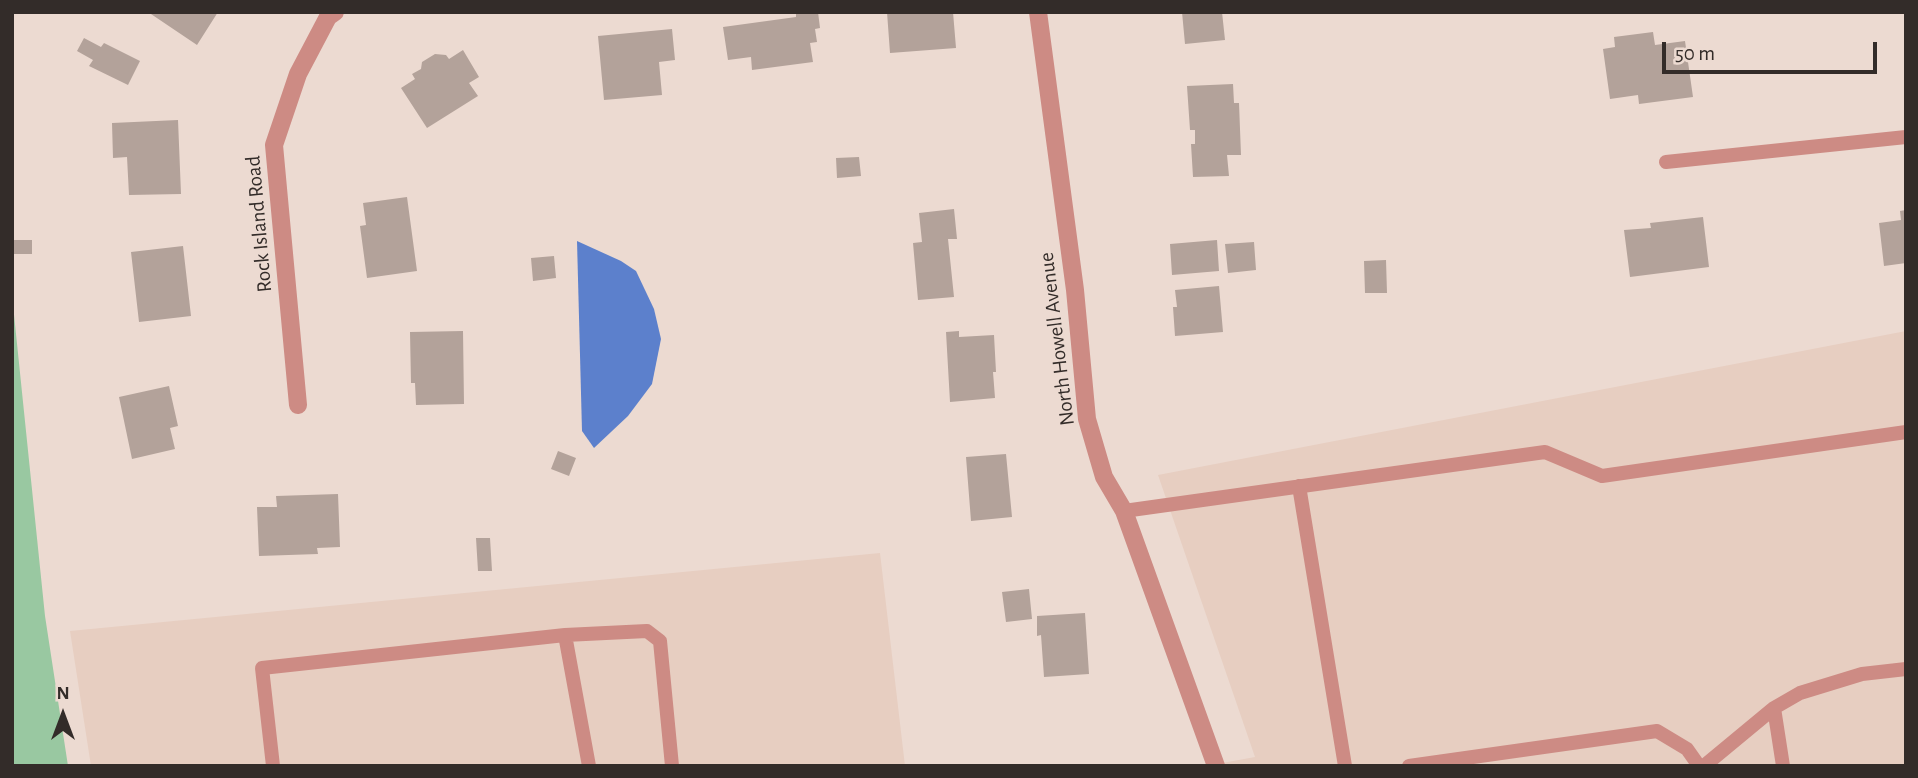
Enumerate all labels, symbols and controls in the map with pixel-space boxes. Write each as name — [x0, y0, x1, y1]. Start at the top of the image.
scale bar — [1666, 28, 1881, 72]
text: 50 m — [1675, 43, 1715, 64]
street label: Rock Island Road — [240, 155, 278, 293]
street label: North Howell Avenue — [1034, 251, 1080, 427]
north arrow — [28, 680, 98, 750]
text: N — [56, 684, 70, 703]

